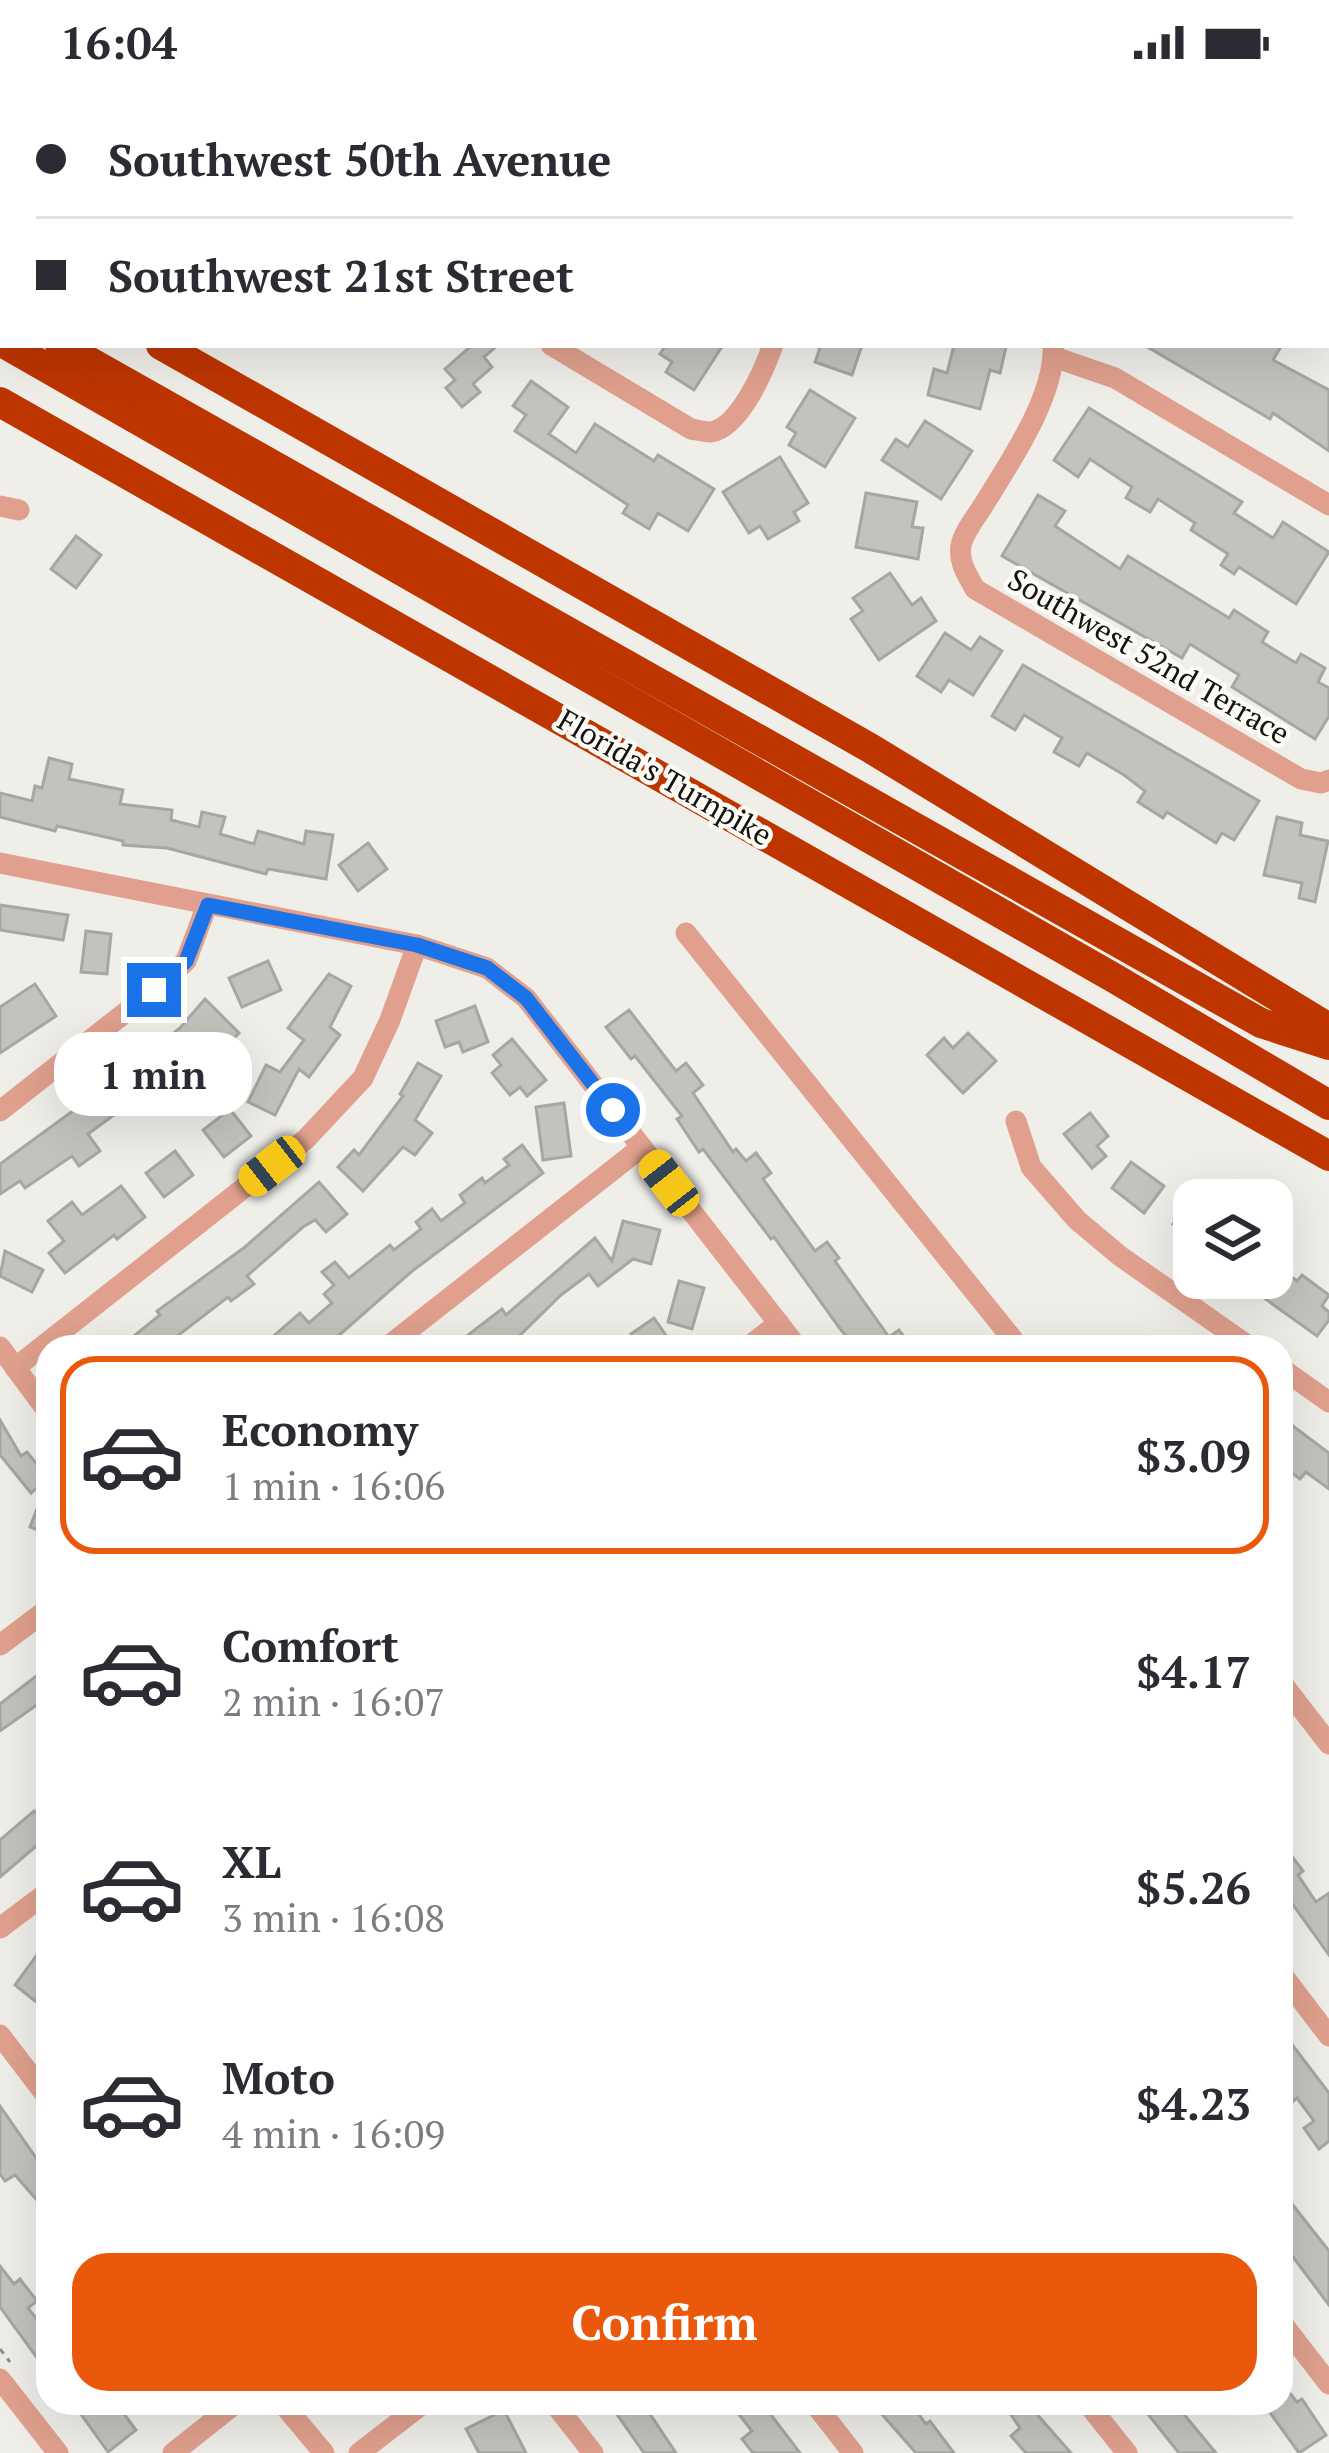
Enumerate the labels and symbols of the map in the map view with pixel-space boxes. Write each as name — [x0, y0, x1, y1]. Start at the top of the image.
street label: Southwest 52nd Terrace — [1001, 559, 1297, 753]
street label: Florida's Turnpike — [551, 699, 779, 855]
route end — [127, 963, 181, 1017]
callout: 1 min — [55, 1032, 253, 1116]
route start — [586, 1083, 640, 1137]
car — [233, 1130, 311, 1202]
car — [633, 1144, 705, 1222]

